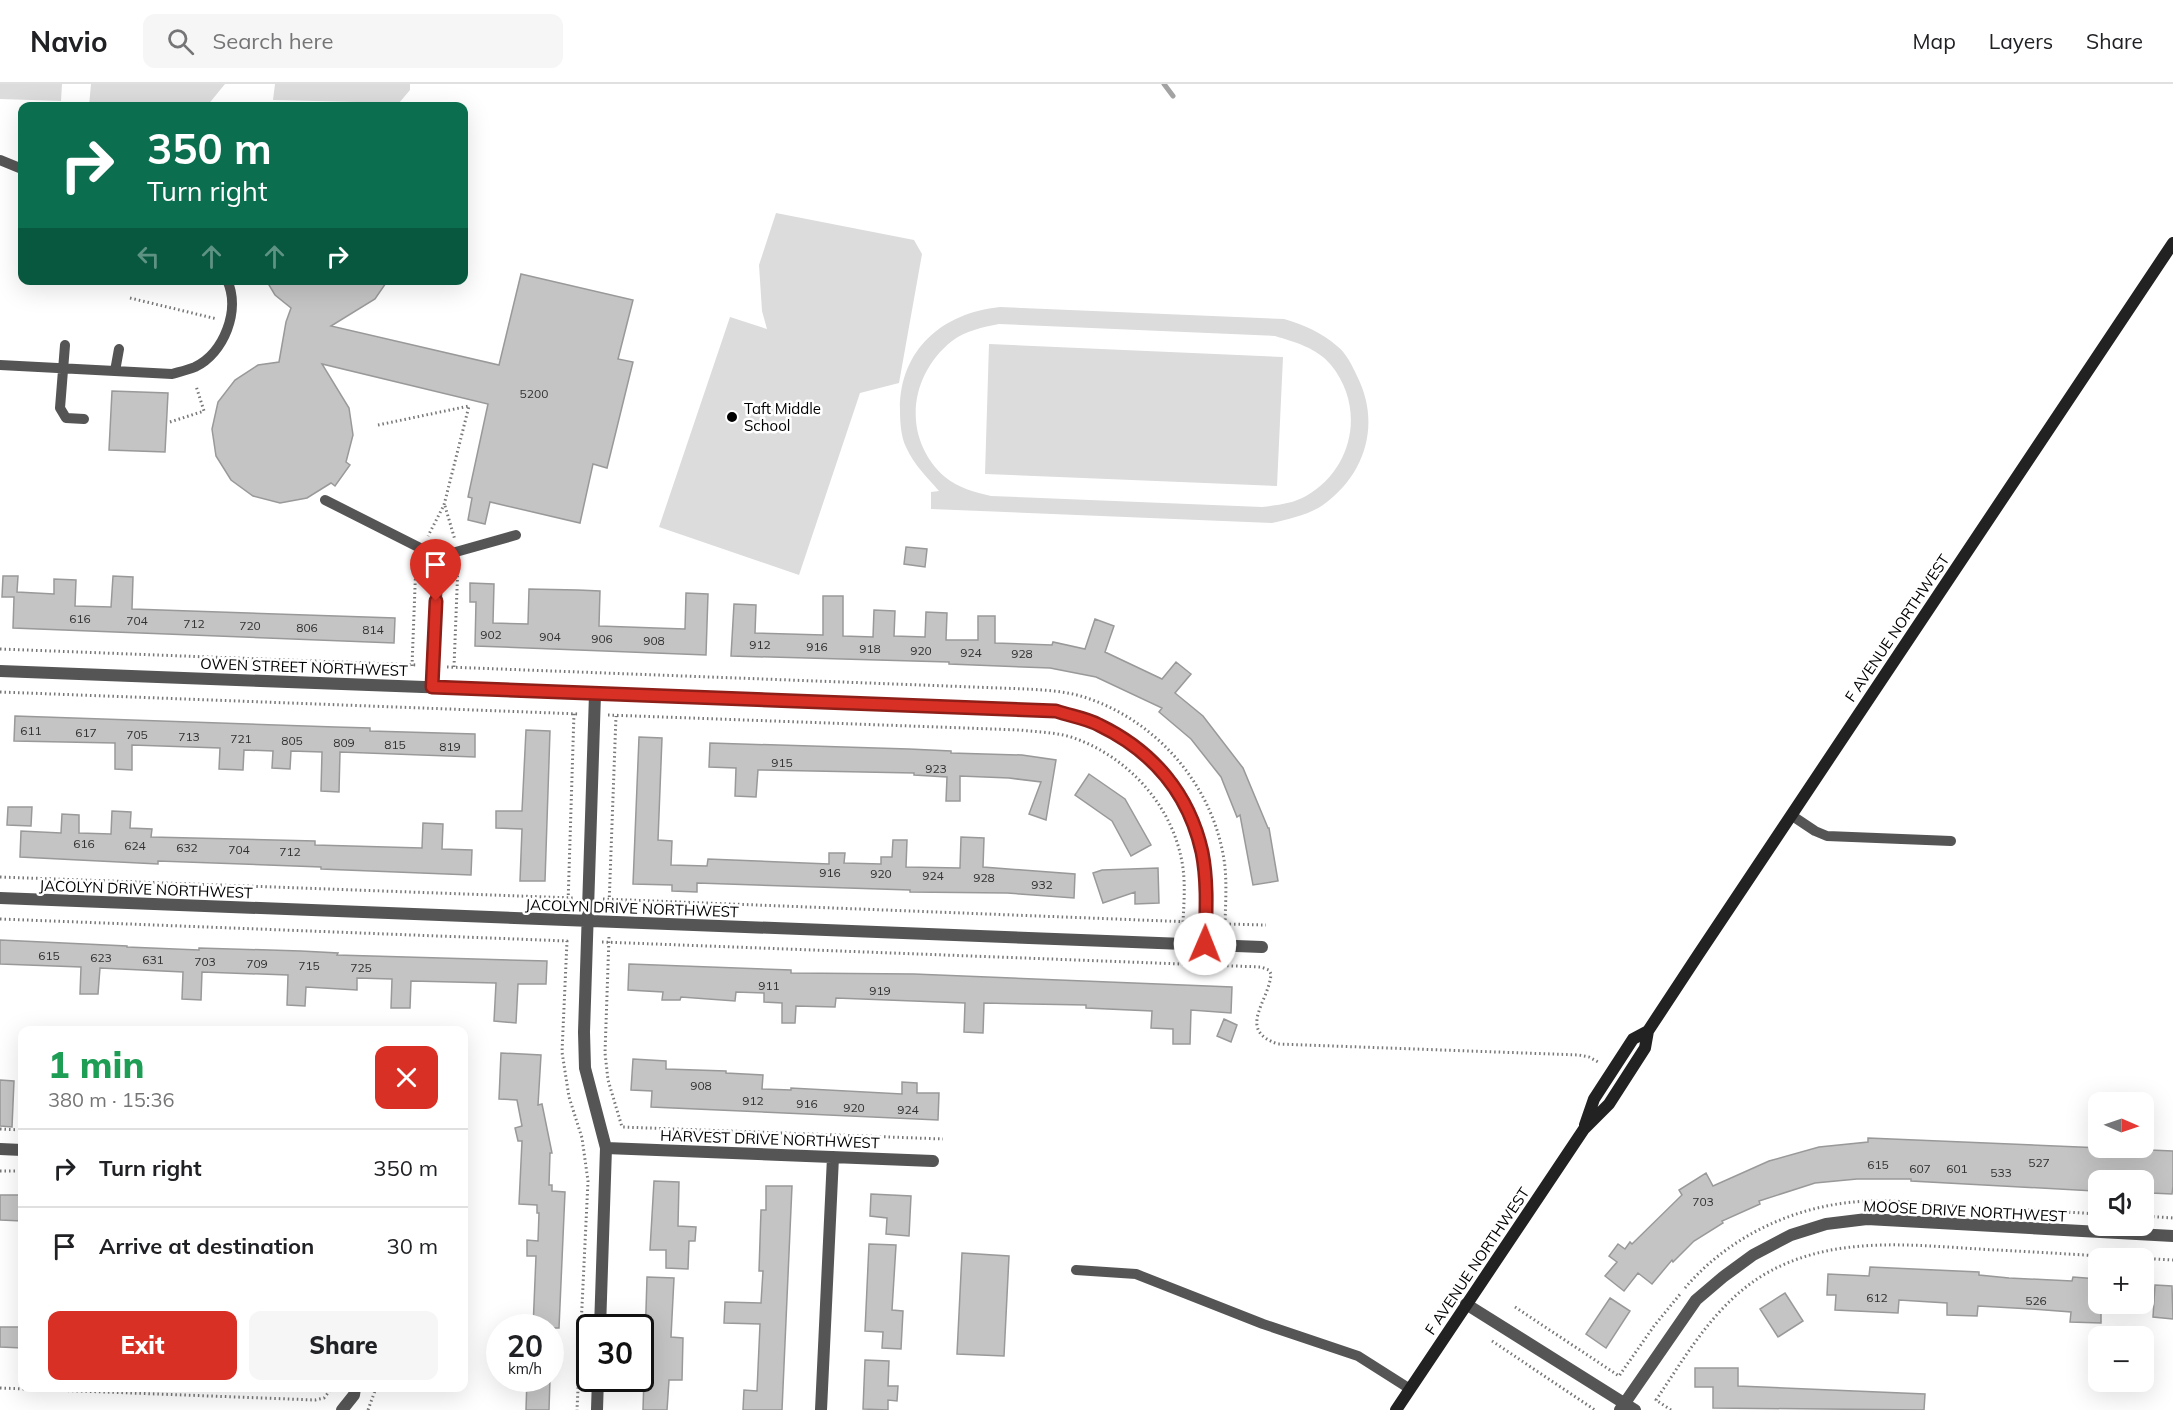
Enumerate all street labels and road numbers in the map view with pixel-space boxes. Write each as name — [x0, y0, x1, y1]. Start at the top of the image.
street label: F AVENUE NORTHWEST — [1841, 551, 1953, 705]
street label: OWEN STREET NORTHWEST — [200, 654, 408, 680]
street label: JACOLYN DRIVE NORTHWEST — [39, 876, 253, 902]
street label: JACOLYN DRIVE NORTHWEST — [525, 895, 739, 921]
street label: HARVEST DRIVE NORTHWEST — [660, 1126, 880, 1152]
street label: F AVENUE NORTHWEST — [1421, 1184, 1533, 1338]
street label: MOOSE DRIVE NORTHWEST — [1863, 1196, 2067, 1226]

